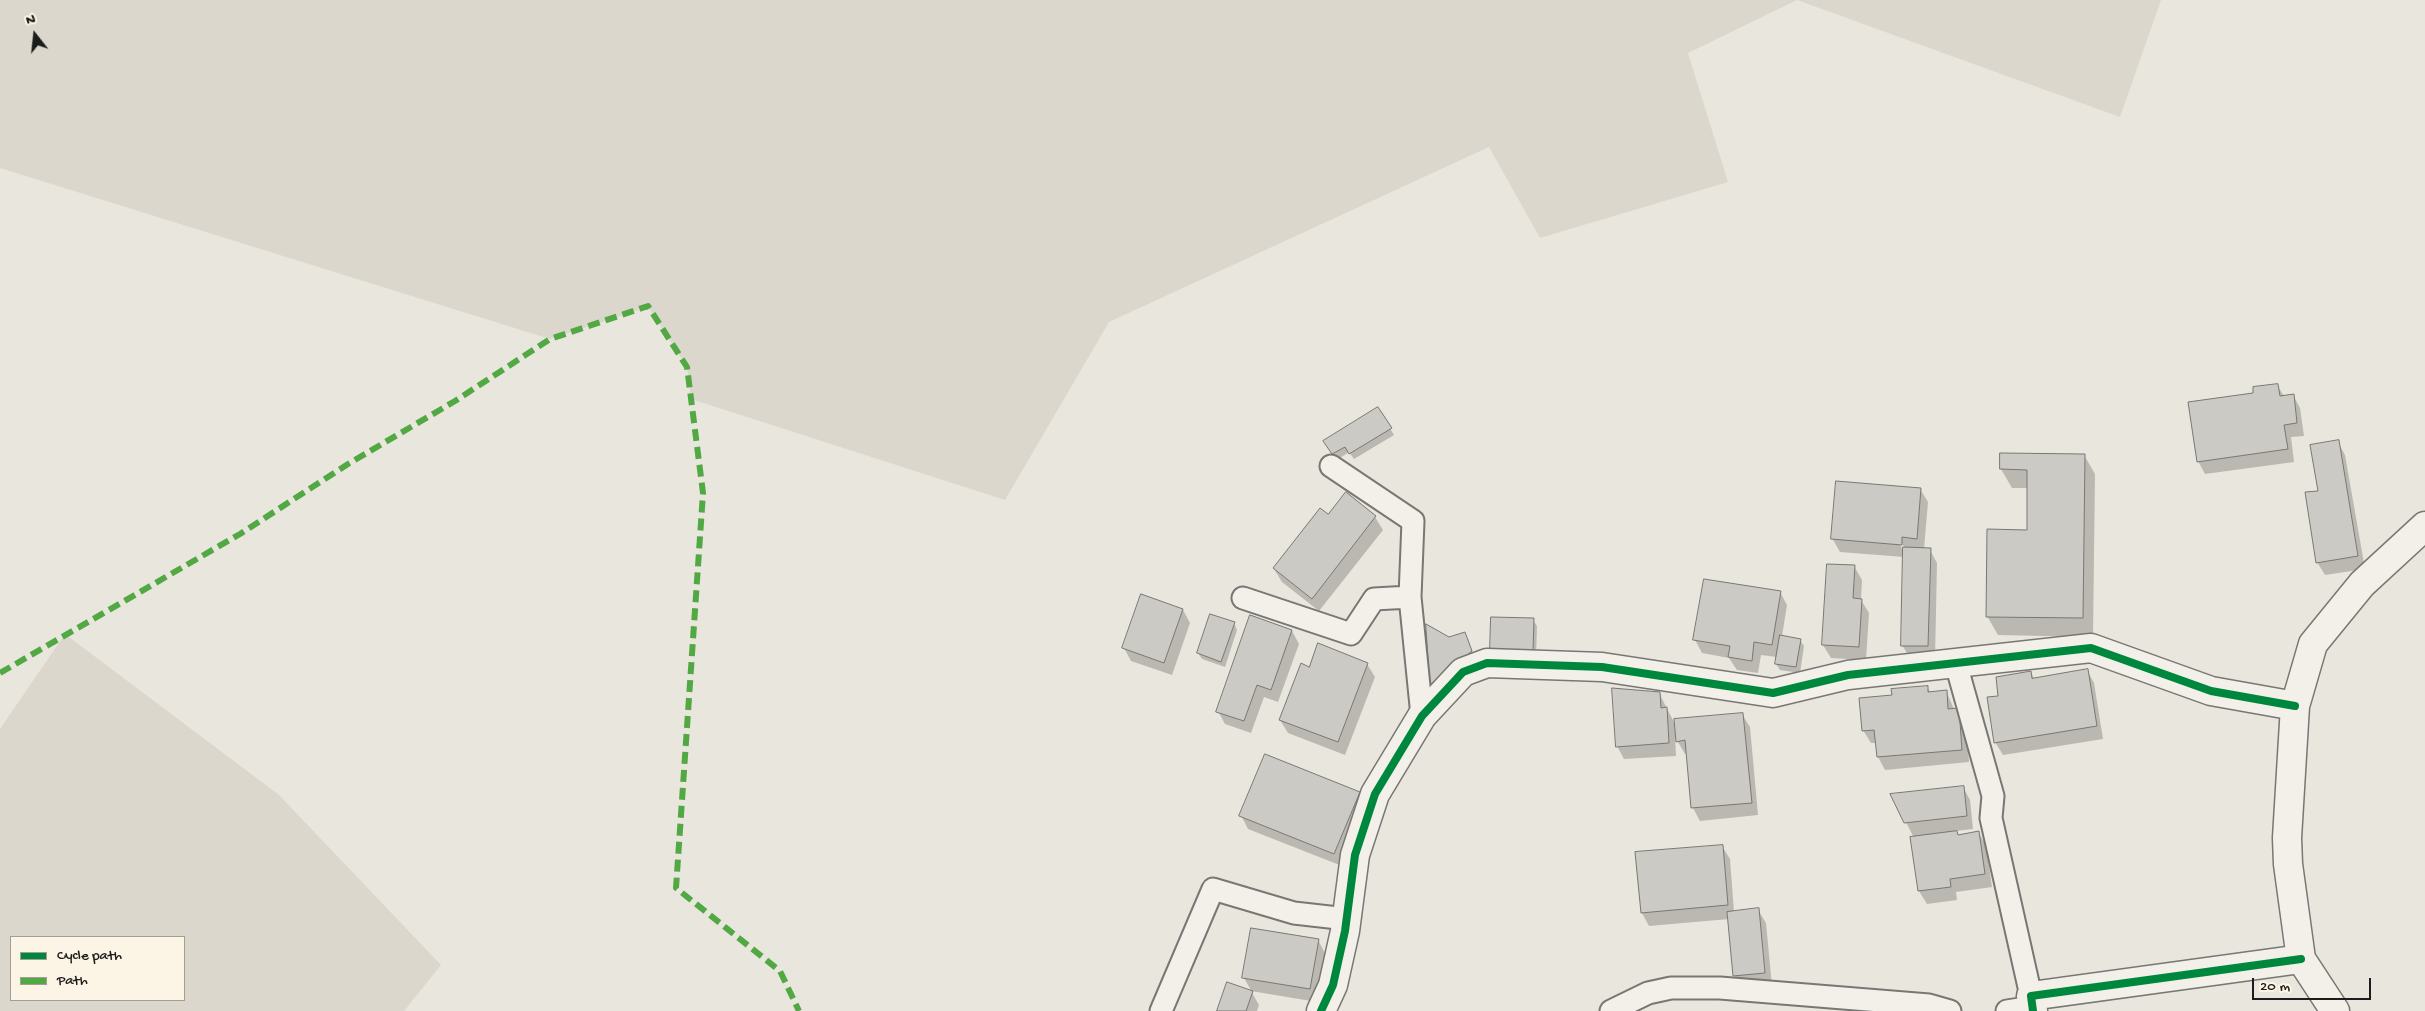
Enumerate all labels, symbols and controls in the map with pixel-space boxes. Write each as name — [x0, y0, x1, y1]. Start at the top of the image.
north arrow — [10, 10, 60, 60]
text: N — [24, 11, 37, 30]
legend — [10, 936, 185, 1001]
text: Cycle path — [57, 947, 122, 965]
scale bar — [2255, 968, 2374, 1000]
text: Path — [57, 972, 88, 990]
text: 20 m — [2260, 978, 2290, 996]

